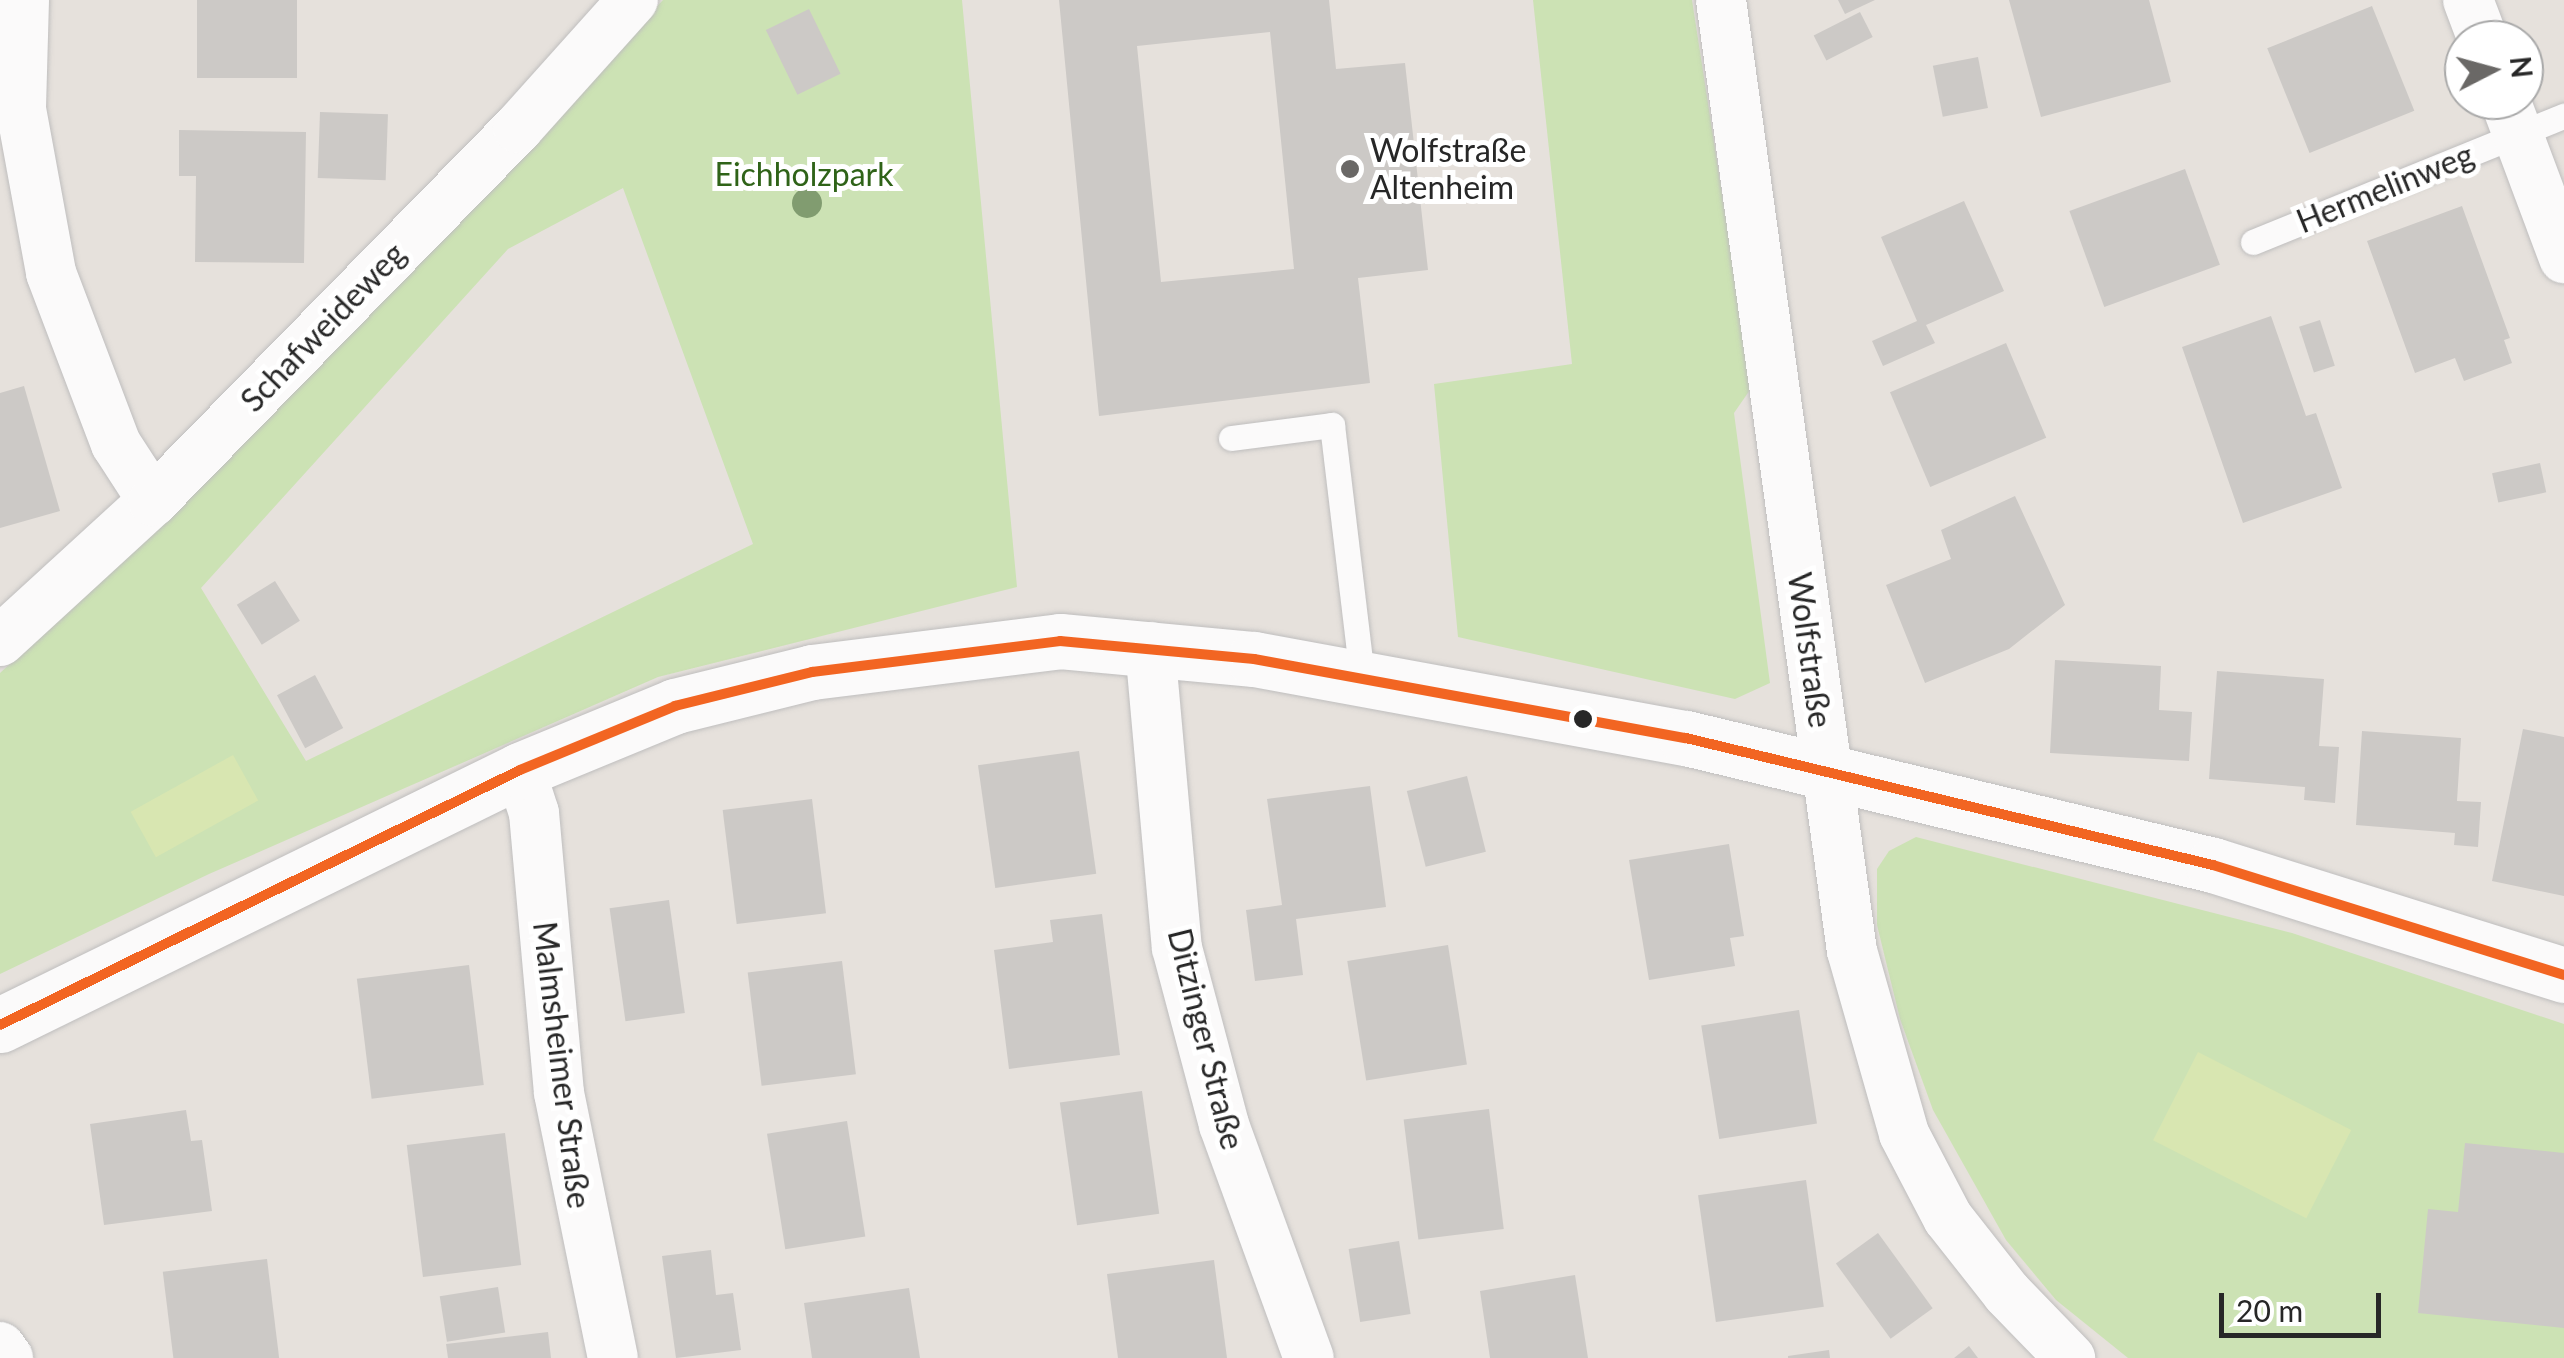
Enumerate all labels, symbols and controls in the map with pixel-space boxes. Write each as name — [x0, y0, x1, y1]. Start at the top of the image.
north arrow — [2444, 20, 2544, 120]
text: N — [2504, 55, 2540, 80]
place label: Wolfstraße Altenheim — [1370, 132, 1526, 207]
street label: Hermelinweg — [2291, 135, 2479, 241]
park label: Eichholzpark — [715, 155, 893, 193]
marker: Wolfstraße Altenheim — [1339, 158, 1361, 180]
street label: Schafweideweg — [233, 235, 413, 419]
street label: Wolfstraße — [1780, 570, 1840, 730]
unlabelled marker — [1573, 709, 1593, 729]
street label: Malmsheimer Straße — [525, 919, 599, 1211]
street label: Ditzinger Straße — [1160, 924, 1252, 1154]
scale bar — [2224, 1273, 2386, 1335]
text: 20 m — [2236, 1292, 2303, 1328]

